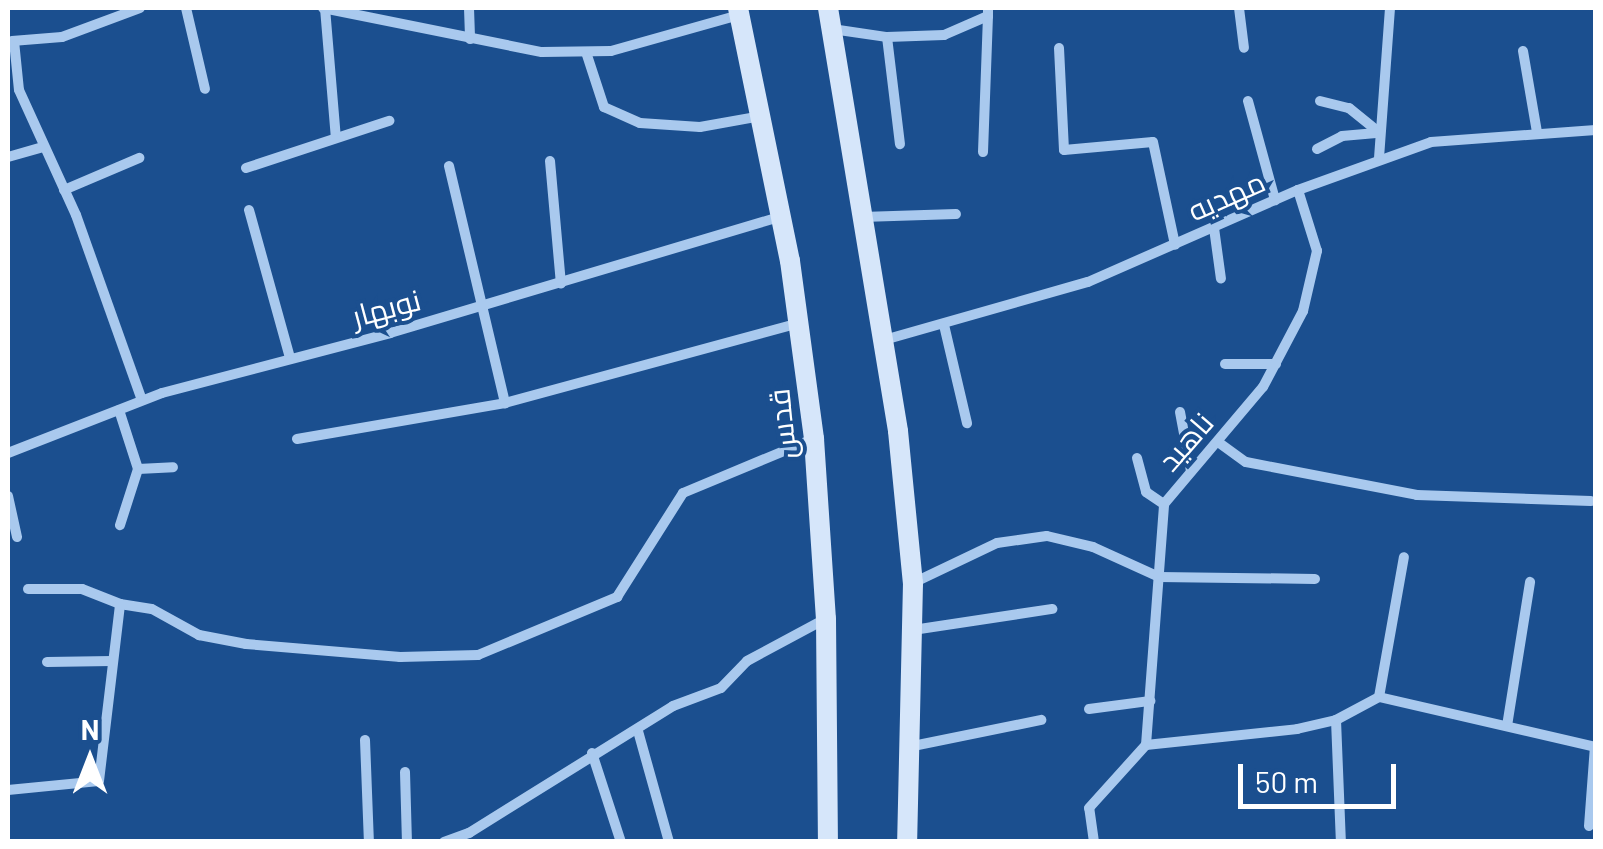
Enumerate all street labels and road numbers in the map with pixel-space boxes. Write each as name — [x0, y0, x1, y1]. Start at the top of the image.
street label: مهدیه — [1182, 162, 1270, 228]
street label: نوبهار — [348, 281, 424, 333]
street label: قدس — [759, 387, 803, 461]
street label: ناهید — [1150, 404, 1220, 478]

